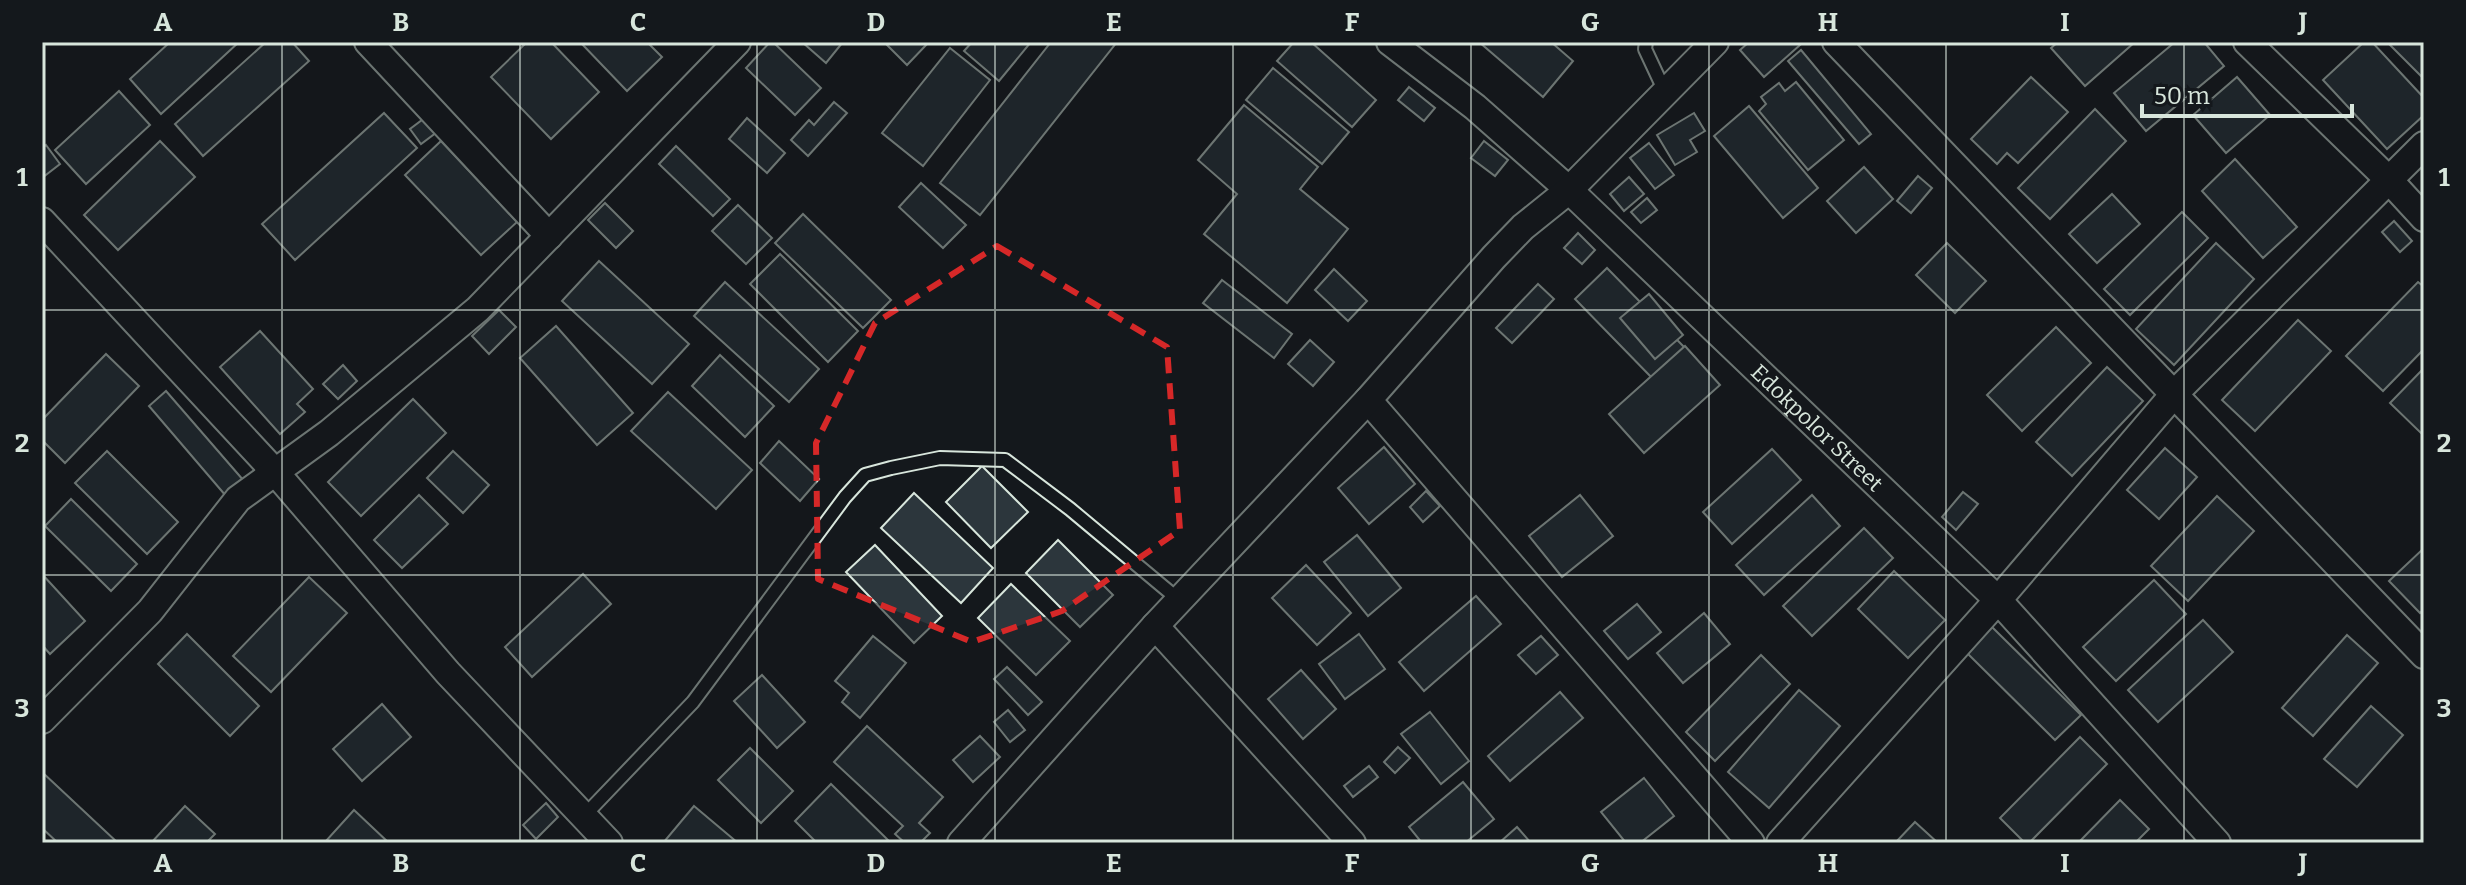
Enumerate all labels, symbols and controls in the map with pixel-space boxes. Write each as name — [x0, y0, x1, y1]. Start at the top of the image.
text: A — [154, 7, 173, 38]
text: B — [393, 7, 409, 38]
text: C — [630, 7, 646, 38]
text: D — [867, 7, 885, 38]
text: E — [1106, 7, 1122, 38]
text: F — [1345, 7, 1360, 38]
text: G — [1581, 7, 1600, 38]
text: H — [1818, 7, 1838, 38]
text: I — [2060, 7, 2070, 38]
text: J — [2297, 7, 2308, 38]
scale bar — [2142, 68, 2352, 118]
text: 50 m — [2154, 82, 2210, 110]
text: 1 — [16, 162, 28, 193]
text: 1 — [2438, 162, 2450, 193]
street label: Edokpolor Street — [1745, 358, 1889, 497]
text: 2 — [15, 428, 29, 459]
text: 2 — [2437, 428, 2451, 459]
text: 3 — [15, 693, 29, 724]
text: 3 — [2437, 693, 2451, 724]
text: A — [154, 848, 173, 879]
text: B — [393, 848, 409, 879]
text: C — [630, 848, 646, 879]
text: D — [867, 848, 885, 879]
text: E — [1106, 848, 1122, 879]
text: F — [1345, 848, 1360, 879]
text: G — [1581, 848, 1600, 879]
text: H — [1818, 848, 1838, 879]
text: I — [2060, 848, 2070, 879]
text: J — [2297, 848, 2308, 879]

